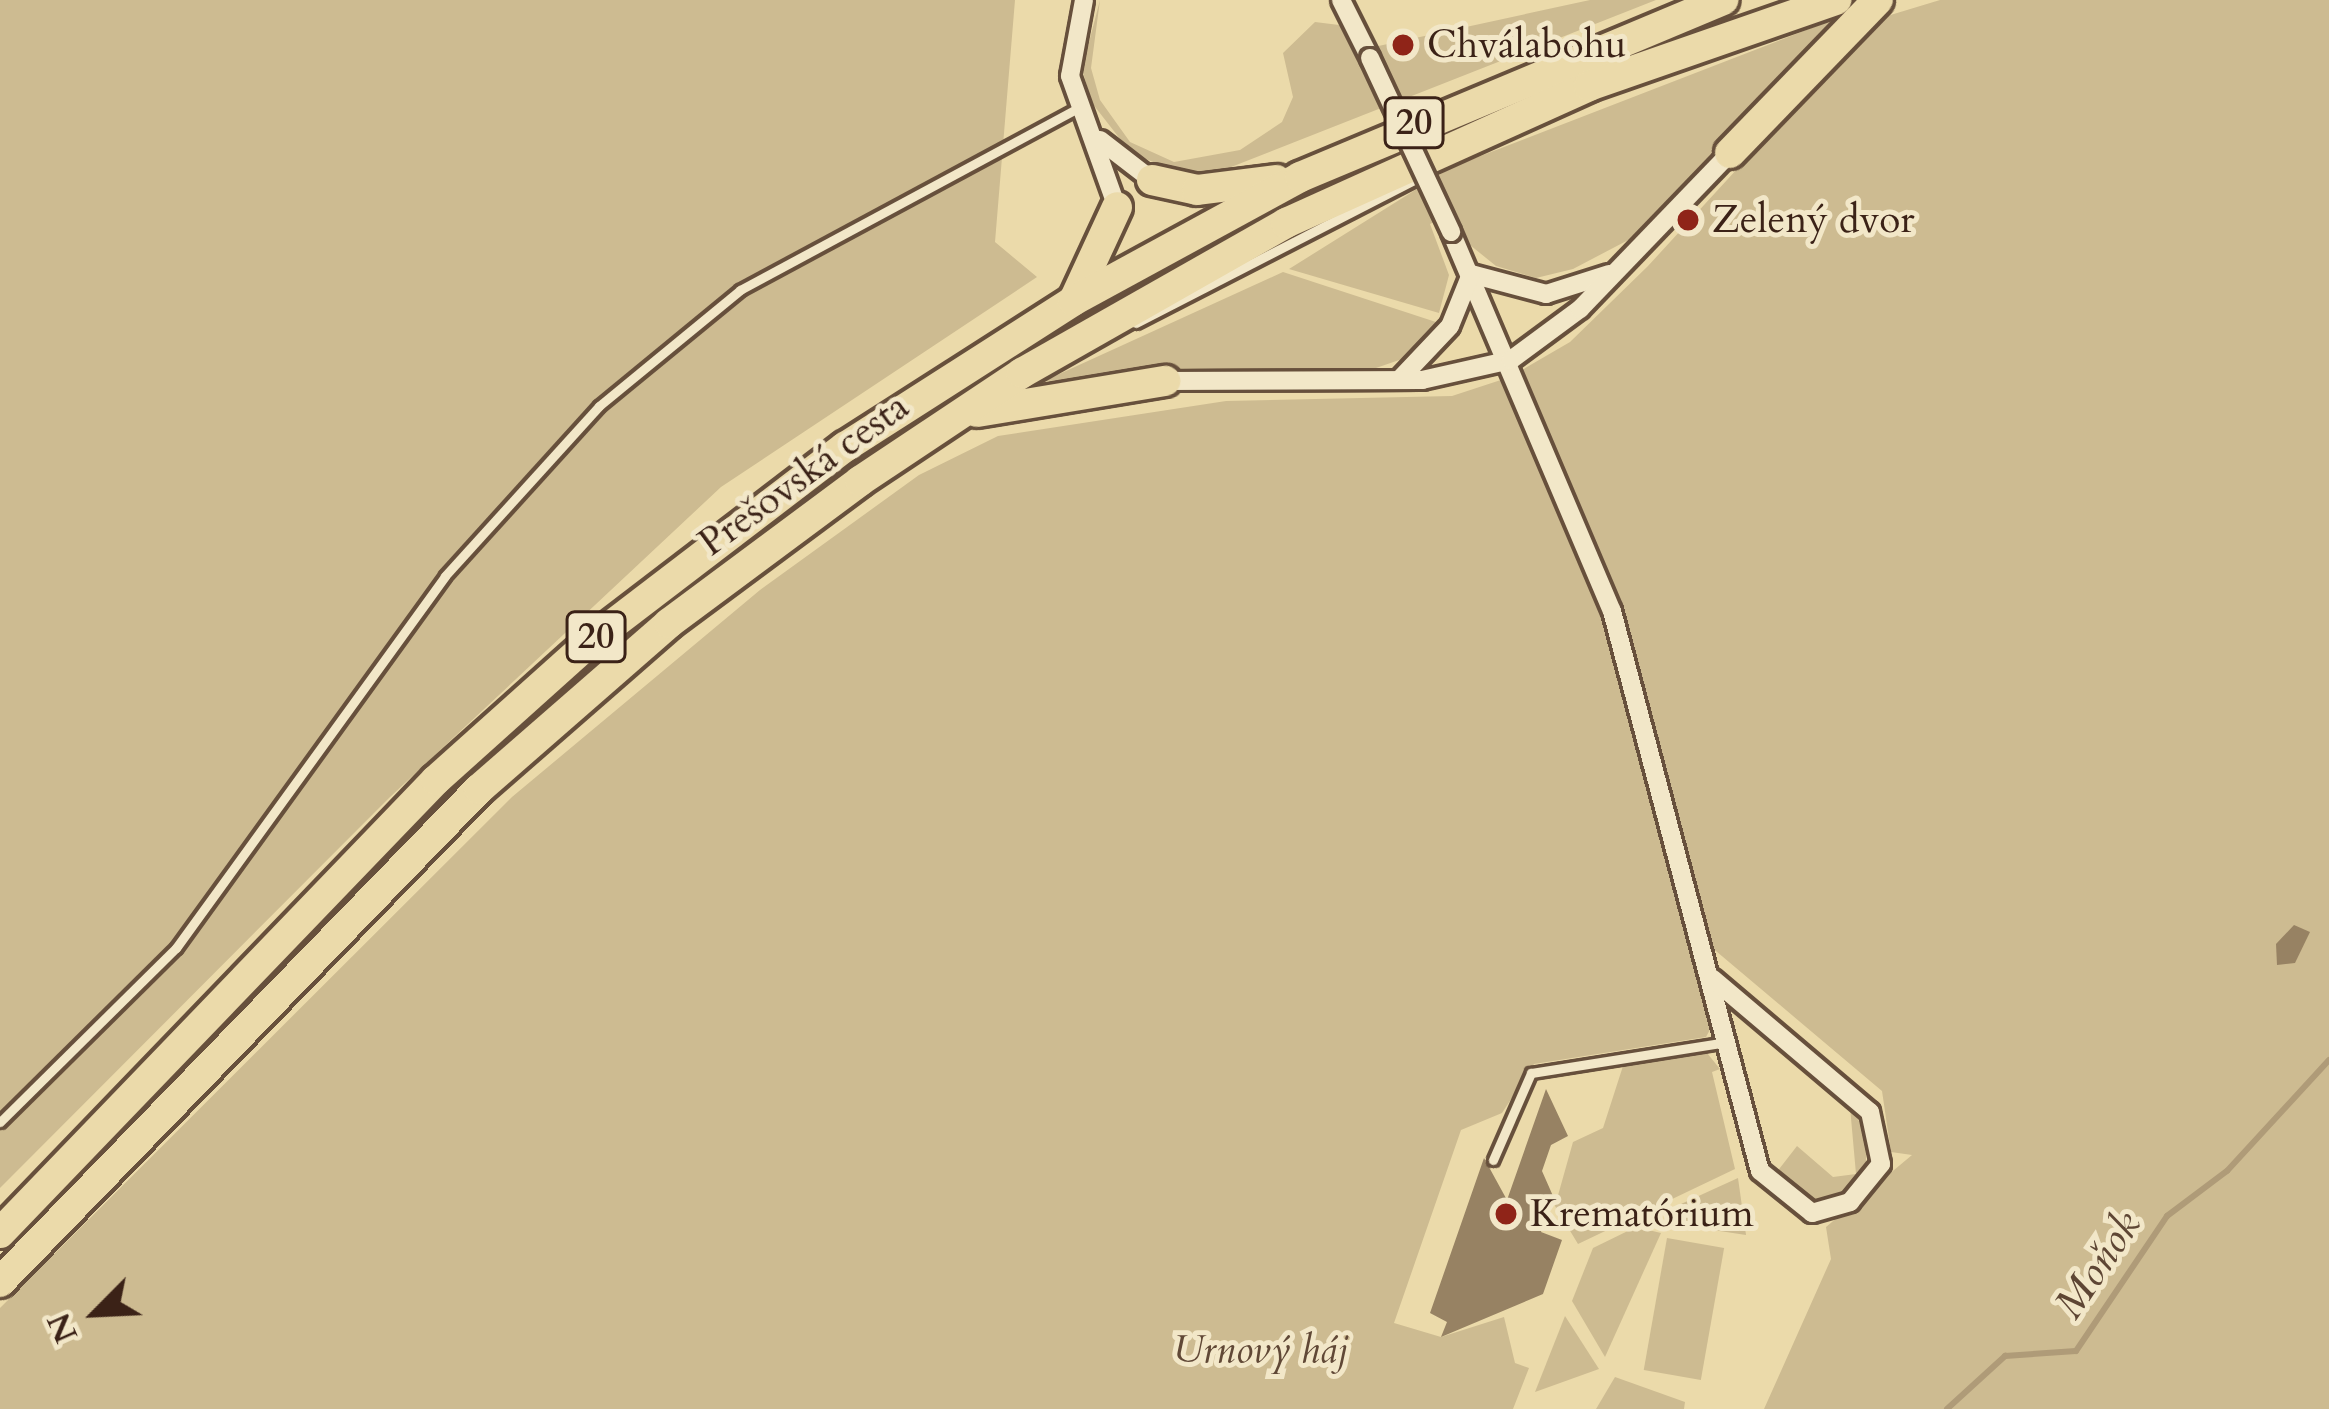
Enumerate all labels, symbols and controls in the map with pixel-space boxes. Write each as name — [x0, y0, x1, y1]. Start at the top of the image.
place label: Chválabohu — [1427, 22, 1626, 68]
marker: Chválabohu — [1390, 32, 1416, 58]
road number: 20 — [1381, 93, 1447, 153]
place label: Zelený dvor — [1712, 197, 1914, 243]
marker: Zelený dvor — [1675, 207, 1701, 233]
street label: Prešovská cesta — [690, 383, 918, 567]
road number: 20 — [563, 607, 629, 667]
place label: Krematórium — [1530, 1191, 1754, 1237]
marker: Krematórium — [1493, 1201, 1519, 1227]
water label: Moňok — [2044, 1202, 2152, 1328]
north arrow — [36, 1253, 156, 1373]
text: N — [36, 1306, 89, 1350]
park label: Urnový háj — [1172, 1327, 1348, 1373]

